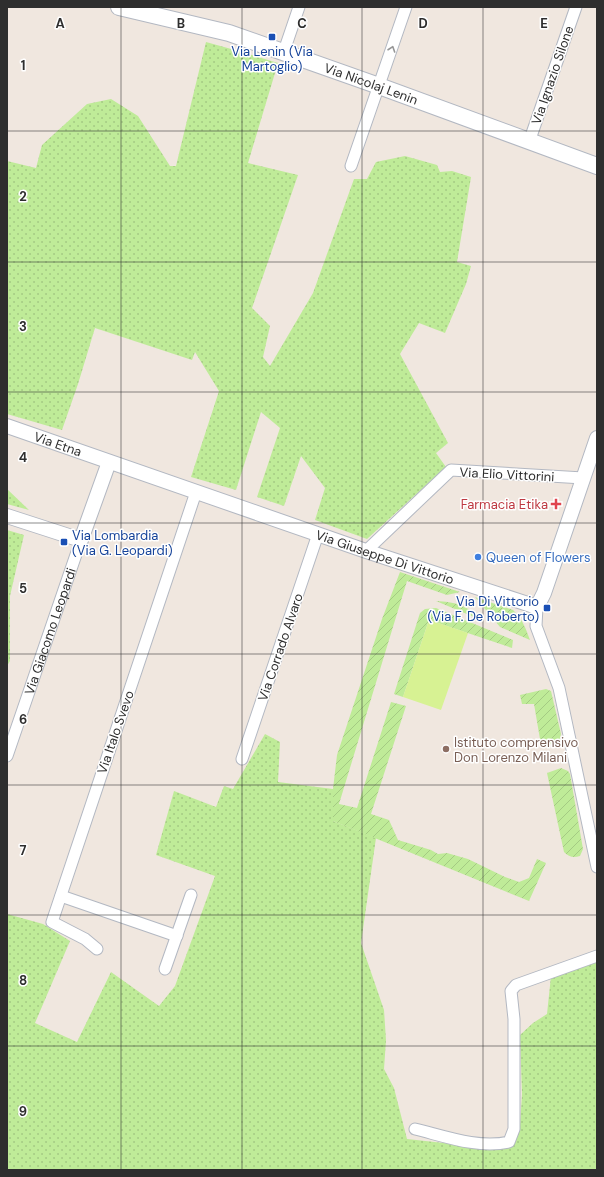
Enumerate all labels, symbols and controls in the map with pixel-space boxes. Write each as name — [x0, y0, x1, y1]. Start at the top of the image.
text: A — [55, 15, 65, 32]
text: B — [177, 15, 185, 32]
text: C — [297, 15, 307, 32]
text: D — [418, 15, 428, 32]
text: E — [540, 15, 548, 32]
street label: Via Ignazio Silone — [528, 23, 577, 127]
marker: Via Lenin (Via Martoglio) — [267, 32, 277, 42]
place label: Via Lenin (Via Martoglio) — [231, 43, 313, 75]
one-way arrow — [387, 46, 395, 53]
text: 1 — [21, 57, 25, 74]
street label: Via Nicolaj Lenin — [322, 59, 420, 109]
text: 2 — [19, 188, 27, 205]
text: 3 — [19, 318, 27, 335]
street label: Via Etna — [32, 428, 84, 460]
text: 4 — [19, 449, 27, 466]
street label: Via Elio Vittorini — [459, 464, 555, 485]
place label: Farmacia Etika — [461, 496, 548, 513]
marker: Farmacia Etika — [551, 499, 561, 509]
street label: Via Giuseppe Di Vittorio — [313, 526, 456, 588]
place label: Via Lombardia (Via G. Leopardi) — [72, 527, 173, 559]
marker: Via Lombardia (Via G. Leopardi) — [59, 537, 69, 547]
place label: Queen of Flowers — [486, 549, 591, 566]
marker: Queen of Flowers — [473, 552, 483, 562]
street label: Via Giacomo Leopardi — [21, 566, 80, 697]
text: 5 — [19, 580, 27, 597]
street label: Via Corrado Alvaro — [254, 591, 307, 703]
place label: Via Di Vittorio (Via F. De Roberto) — [427, 593, 539, 625]
marker: Via Di Vittorio (Via F. De Roberto) — [542, 603, 552, 613]
street label: Via Italo Svevo — [93, 688, 138, 776]
text: 6 — [19, 711, 27, 728]
place label: Istituto comprensivo Don Lorenzo Milani — [454, 734, 579, 766]
marker: Istituto comprensivo Don Lorenzo Milani — [441, 744, 451, 754]
text: 7 — [20, 842, 27, 859]
text: 8 — [19, 972, 27, 989]
text: 9 — [19, 1103, 27, 1120]

